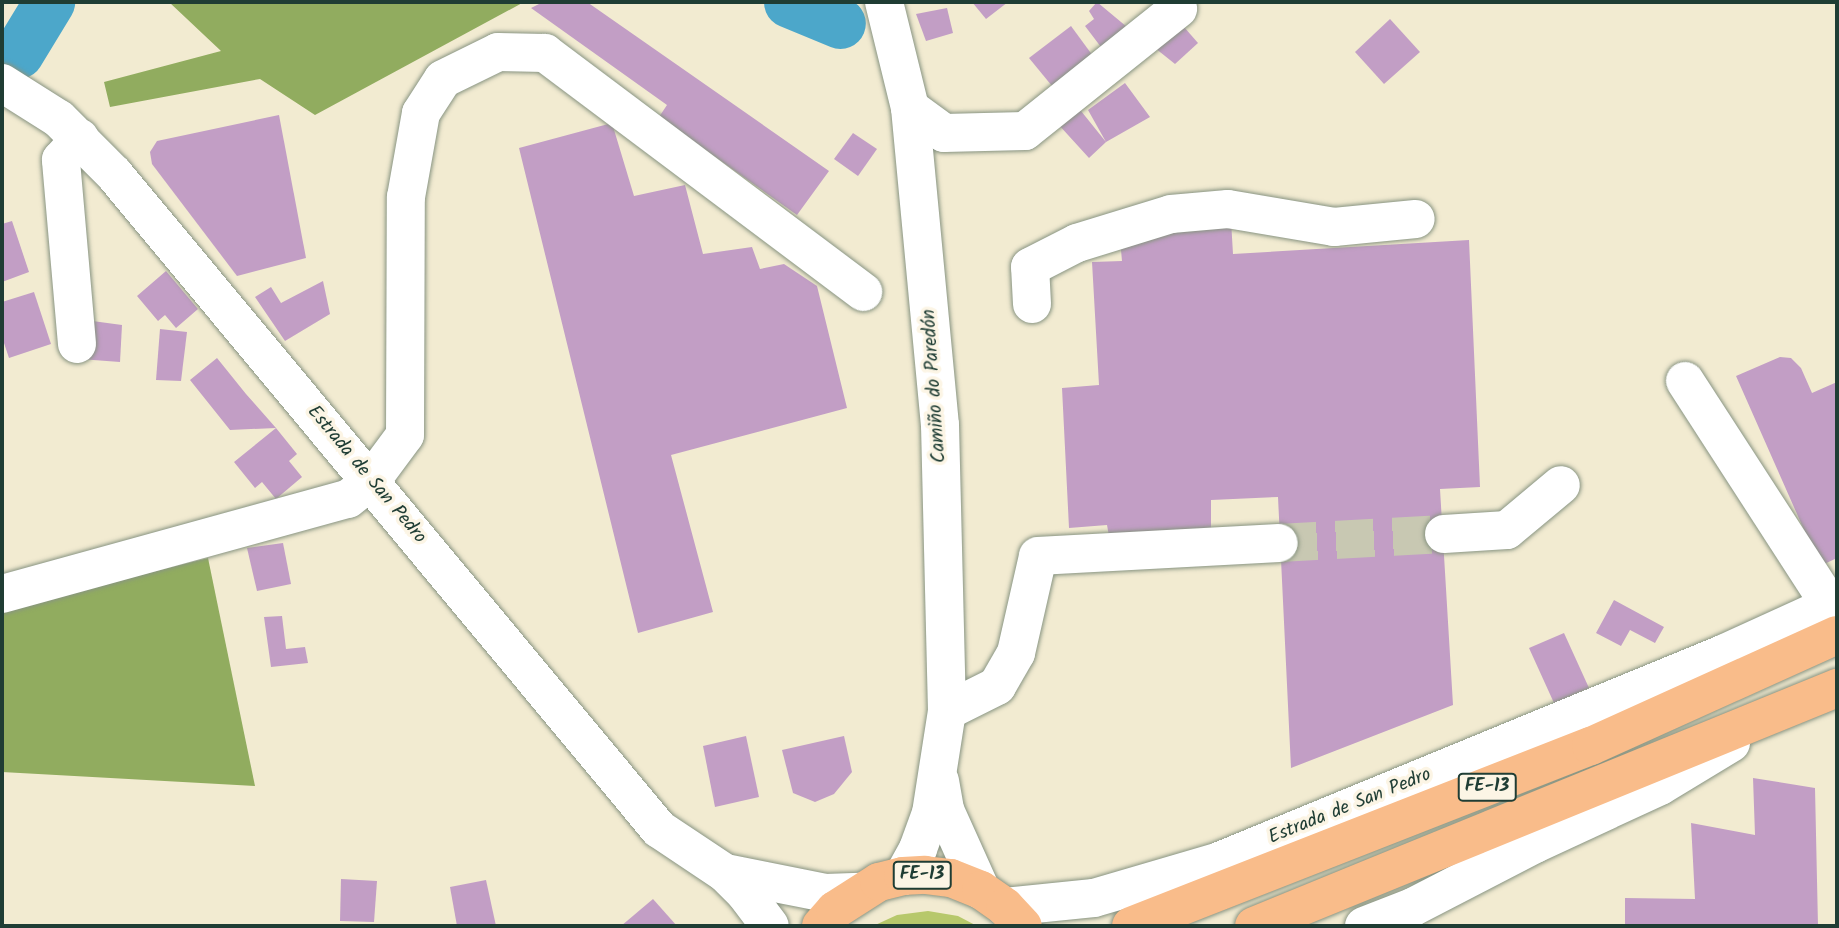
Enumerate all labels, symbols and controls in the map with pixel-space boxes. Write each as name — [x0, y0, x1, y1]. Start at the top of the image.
street label: Camiño do Paredón — [918, 308, 952, 464]
street label: Estrada de San Pedro — [302, 401, 430, 549]
street label: Estrada de San Pedro — [1265, 764, 1435, 850]
road number: FE-13 — [1457, 772, 1517, 802]
road number: FE-13 — [892, 860, 952, 890]

